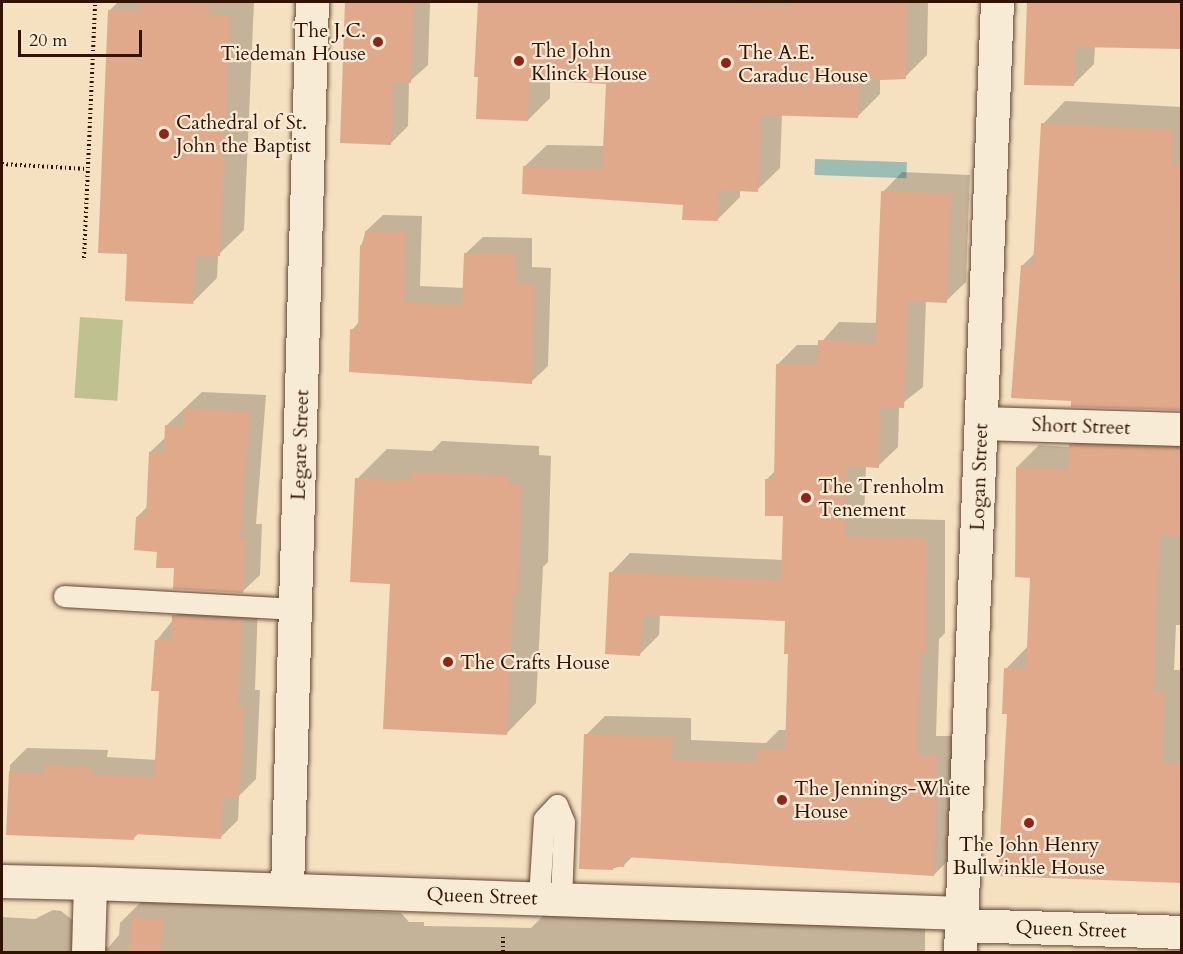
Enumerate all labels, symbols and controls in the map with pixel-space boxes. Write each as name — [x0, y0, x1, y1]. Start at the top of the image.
scale bar — [21, 18, 146, 56]
place label: The J.C. Tiedeman House — [220, 19, 366, 66]
text: 20 m — [29, 28, 68, 53]
marker: The J.C. Tiedeman House — [371, 35, 385, 49]
place label: The John Klinck House — [531, 38, 647, 85]
place label: The A.E. Caraduc House — [738, 40, 868, 87]
marker: The John Klinck House — [512, 54, 526, 68]
marker: The A.E. Caraduc House — [719, 56, 733, 70]
place label: Cathedral of St. John the Baptist — [176, 110, 311, 157]
marker: Cathedral of St. John the Baptist — [157, 127, 171, 141]
street label: Legare Street — [286, 389, 314, 501]
street label: Short Street — [1031, 412, 1131, 440]
street label: Logan Street — [965, 423, 993, 531]
place label: The Trenholm Tenement — [818, 474, 944, 521]
marker: The Trenholm Tenement — [799, 491, 813, 505]
place label: The Crafts House — [460, 650, 610, 674]
marker: The Crafts House — [441, 655, 455, 669]
place label: The Jennings-White House — [794, 777, 971, 824]
marker: The Jennings-White House — [775, 793, 789, 807]
marker: The John Henry Bullwinkle House — [1022, 816, 1036, 830]
place label: The John Henry Bullwinkle House — [953, 832, 1105, 879]
street label: Queen Street — [426, 882, 538, 910]
street label: Queen Street — [1015, 915, 1127, 943]

